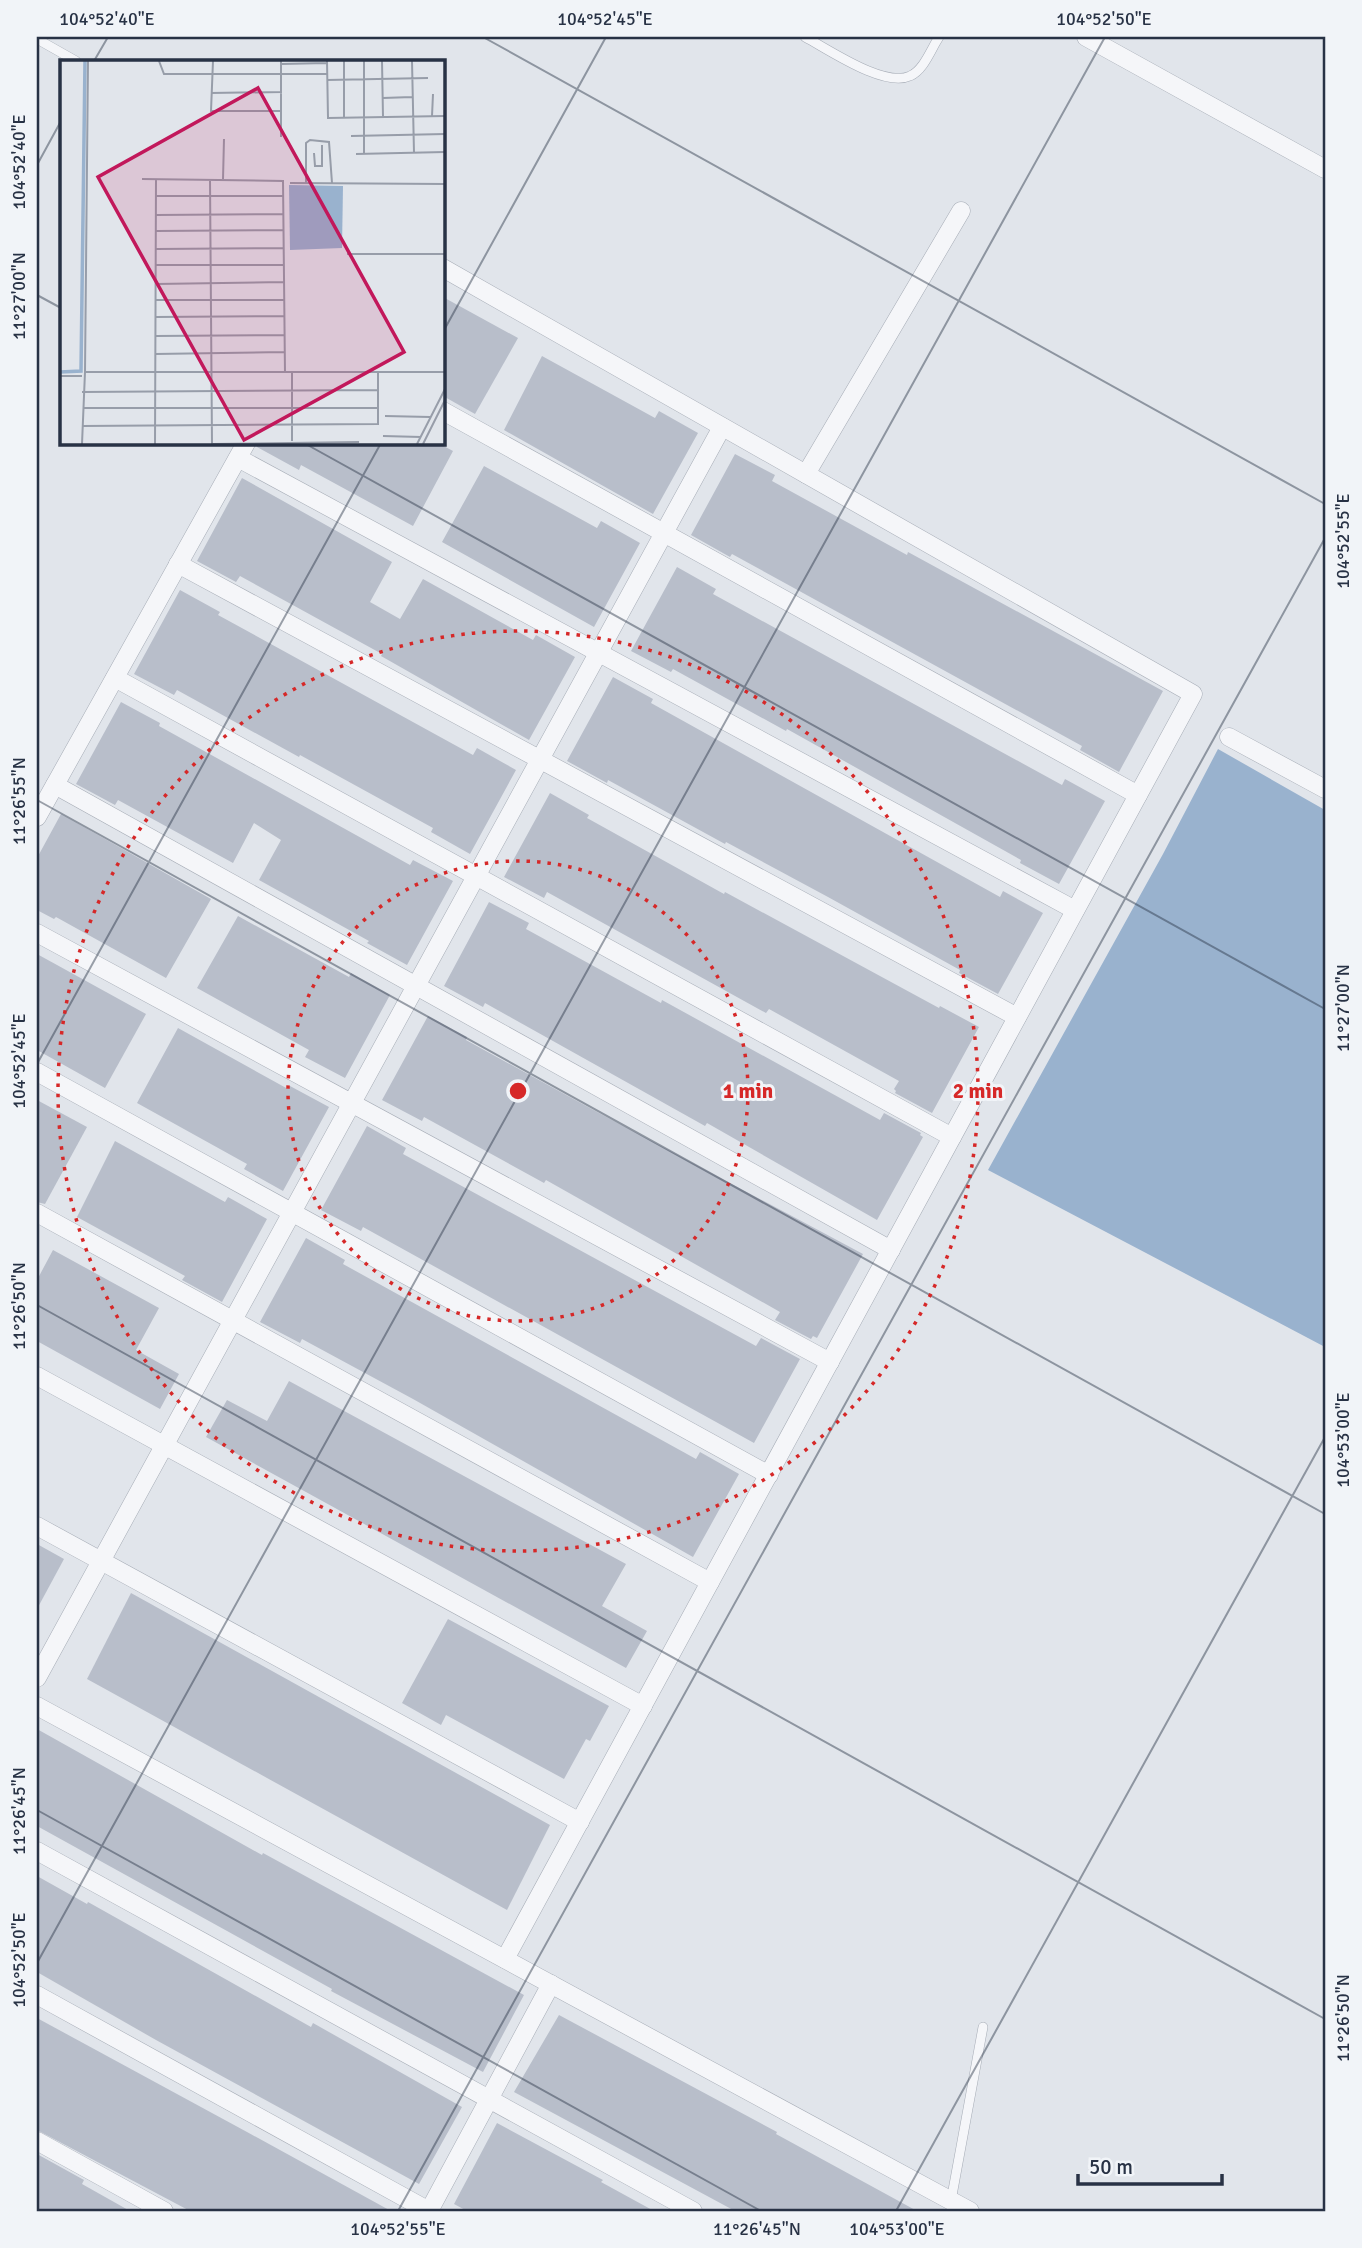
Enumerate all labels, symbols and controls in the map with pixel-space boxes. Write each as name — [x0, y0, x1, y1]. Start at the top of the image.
text: 104°52'40"E — [59, 8, 155, 30]
text: 104°52'45"E — [557, 8, 653, 30]
text: 104°52'50"E — [1056, 8, 1152, 30]
inset map — [60, 60, 444, 444]
text: 104°52'40"E — [8, 114, 30, 210]
text: 11°27'00"N — [8, 252, 30, 340]
text: 104°52'55"E — [1332, 493, 1354, 589]
text: 11°26'55"N — [8, 757, 30, 845]
text: 11°27'00"N — [1332, 964, 1354, 1052]
text: 104°52'45"E — [8, 1013, 30, 1109]
text: 1 min — [723, 1078, 773, 1104]
text: 2 min — [953, 1078, 1003, 1104]
centre of rings — [506, 1079, 530, 1103]
text: 11°26'50"N — [8, 1262, 30, 1350]
text: 104°53'00"E — [1332, 1392, 1354, 1488]
text: 11°26'45"N — [8, 1767, 30, 1855]
text: 104°52'50"E — [8, 1912, 30, 2008]
text: 11°26'50"N — [1332, 1974, 1354, 2062]
scale bar — [1078, 2143, 1222, 2187]
text: 50 m — [1089, 2154, 1133, 2180]
text: 104°52'55"E — [350, 2218, 446, 2240]
text: 11°26'45"N — [713, 2218, 801, 2240]
text: 104°53'00"E — [849, 2218, 945, 2240]

